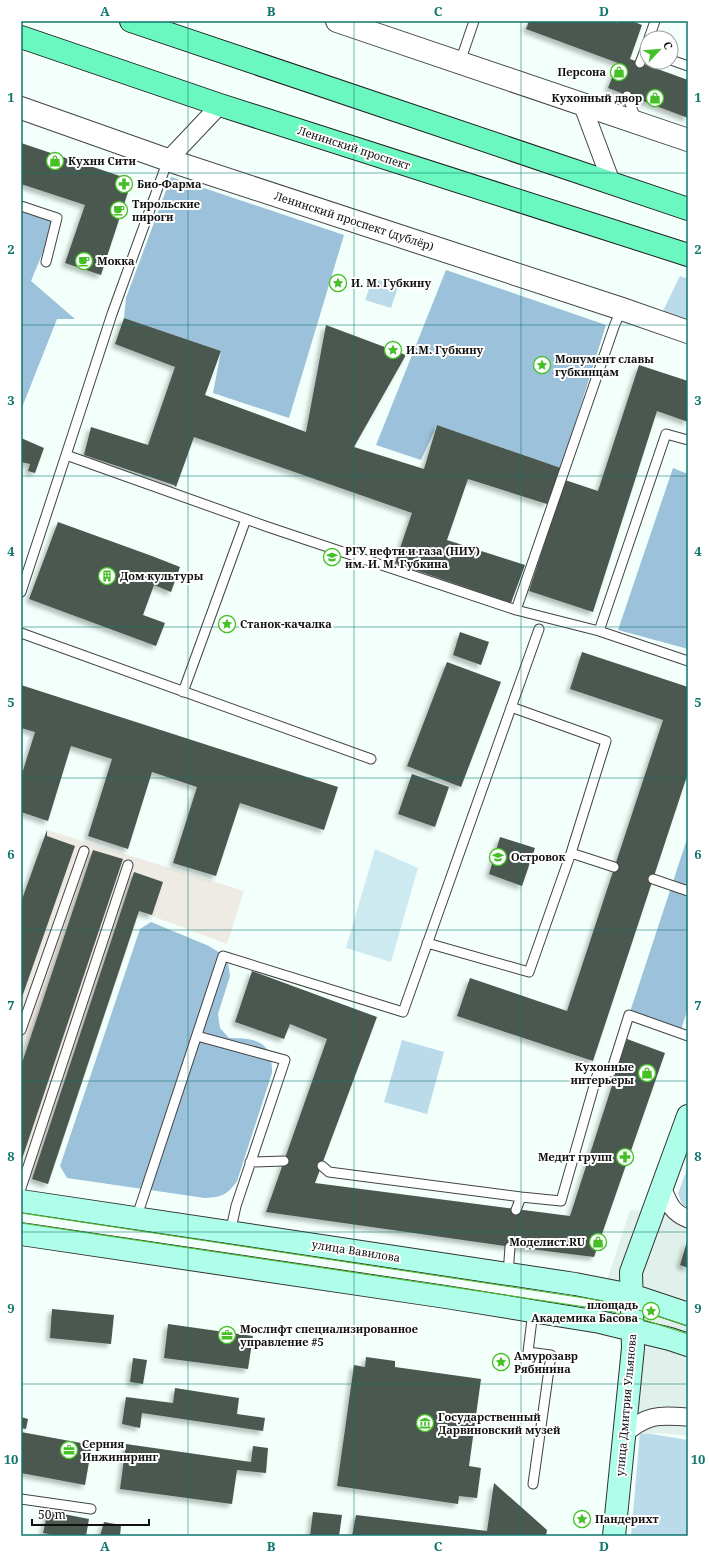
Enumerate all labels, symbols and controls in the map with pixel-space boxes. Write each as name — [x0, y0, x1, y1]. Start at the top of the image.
text: A — [100, 2, 110, 20]
text: B — [267, 2, 276, 20]
text: C — [434, 2, 443, 20]
text: D — [599, 2, 609, 20]
north arrow — [639, 30, 679, 70]
text: С — [660, 39, 677, 52]
shop icon: Персона — [609, 62, 629, 82]
place label: Персона — [557, 64, 606, 79]
text: 1 — [7, 88, 15, 106]
shop icon: Кухонный двор — [645, 88, 665, 108]
text: 1 — [694, 88, 702, 106]
place label: Кухонный двор — [551, 90, 642, 105]
street label: Ленинский проспект — [296, 122, 412, 173]
shop icon: Кухни Сити — [45, 151, 65, 171]
place label: Кухни Сити — [68, 153, 136, 168]
pharmacy icon: Био-Фарма — [114, 174, 134, 194]
place label: Био-Фарма — [137, 176, 202, 191]
street label: Ленинский проспект (дублёр) — [273, 188, 436, 253]
place label: Тирольские пироги — [132, 196, 200, 224]
cafe icon: Тирольские пироги — [109, 200, 129, 220]
text: 2 — [7, 240, 15, 258]
text: 2 — [694, 240, 702, 258]
cafe icon: Мокка — [74, 251, 94, 271]
place label: Мокка — [97, 253, 135, 268]
place icon: И. М. Губкину — [328, 273, 348, 293]
place label: И. М. Губкину — [351, 275, 431, 290]
place icon: И.М. Губкину — [383, 340, 403, 360]
place label: И.М. Губкину — [406, 342, 484, 357]
place label: Монумент славы губкинцам — [555, 351, 654, 379]
place icon: Монумент славы губкинцам — [532, 355, 552, 375]
text: 3 — [7, 391, 15, 409]
text: 3 — [694, 391, 702, 409]
text: 4 — [7, 542, 15, 560]
text: 4 — [694, 542, 702, 560]
place label: РГУ нефти и газа (НИУ) им. И. М. Губкина — [345, 543, 480, 571]
school or university icon: РГУ нефти и газа (НИУ) им. И. М. Губкина — [322, 547, 342, 567]
building icon: Дом культуры — [97, 566, 117, 586]
place label: Дом культуры — [120, 568, 204, 583]
place icon: Cтанок-качалка — [217, 614, 237, 634]
place label: Cтанок-качалка — [240, 616, 332, 631]
text: 5 — [7, 693, 15, 711]
text: 5 — [694, 693, 702, 711]
text: 6 — [7, 845, 15, 863]
text: 6 — [694, 845, 702, 863]
school or university icon: Островок — [488, 847, 508, 867]
place label: Островок — [511, 849, 565, 864]
text: 7 — [7, 996, 15, 1014]
text: 7 — [694, 996, 702, 1014]
place label: Кухонные интерьеры — [570, 1059, 634, 1087]
shop icon: Кухонные интерьеры — [637, 1063, 657, 1083]
text: 8 — [7, 1147, 15, 1165]
pharmacy icon: Медит групп — [615, 1147, 635, 1167]
text: 8 — [694, 1147, 702, 1165]
place label: Медит групп — [538, 1149, 613, 1164]
shop icon: Моделист.RU — [588, 1232, 608, 1252]
place label: Моделист.RU — [509, 1234, 586, 1249]
street label: улица Вавилова — [311, 1236, 401, 1265]
place label: площадь Академика Басова — [531, 1297, 639, 1325]
text: 9 — [7, 1299, 15, 1317]
text: 9 — [694, 1299, 702, 1317]
place icon: площадь Академика Басова — [641, 1301, 661, 1321]
place label: Мослифт специализированное управление #5 — [240, 1321, 418, 1349]
office icon: Мослифт специализированное управление #5 — [217, 1325, 237, 1345]
street label: улица Дмитрия Ульянова — [612, 1333, 639, 1477]
place label: Амурозавр Рябинина — [514, 1348, 578, 1376]
place icon: Амурозавр Рябинина — [491, 1352, 511, 1372]
place label: Государственный Дарвиновский музей — [438, 1409, 561, 1437]
museum icon: Государственный Дарвиновский музей — [415, 1413, 435, 1433]
place label: Серния Инжиниринг — [82, 1436, 159, 1464]
office icon: Серния Инжиниринг — [59, 1440, 79, 1460]
text: 10 — [4, 1450, 18, 1468]
text: 10 — [691, 1450, 705, 1468]
scale bar — [32, 1501, 149, 1527]
text: 50 m — [38, 1506, 66, 1523]
place icon: Пандерихт — [572, 1509, 592, 1529]
place label: Пандерихт — [595, 1511, 659, 1526]
text: A — [100, 1537, 110, 1555]
text: B — [267, 1537, 276, 1555]
text: C — [434, 1537, 443, 1555]
text: D — [599, 1537, 609, 1555]

